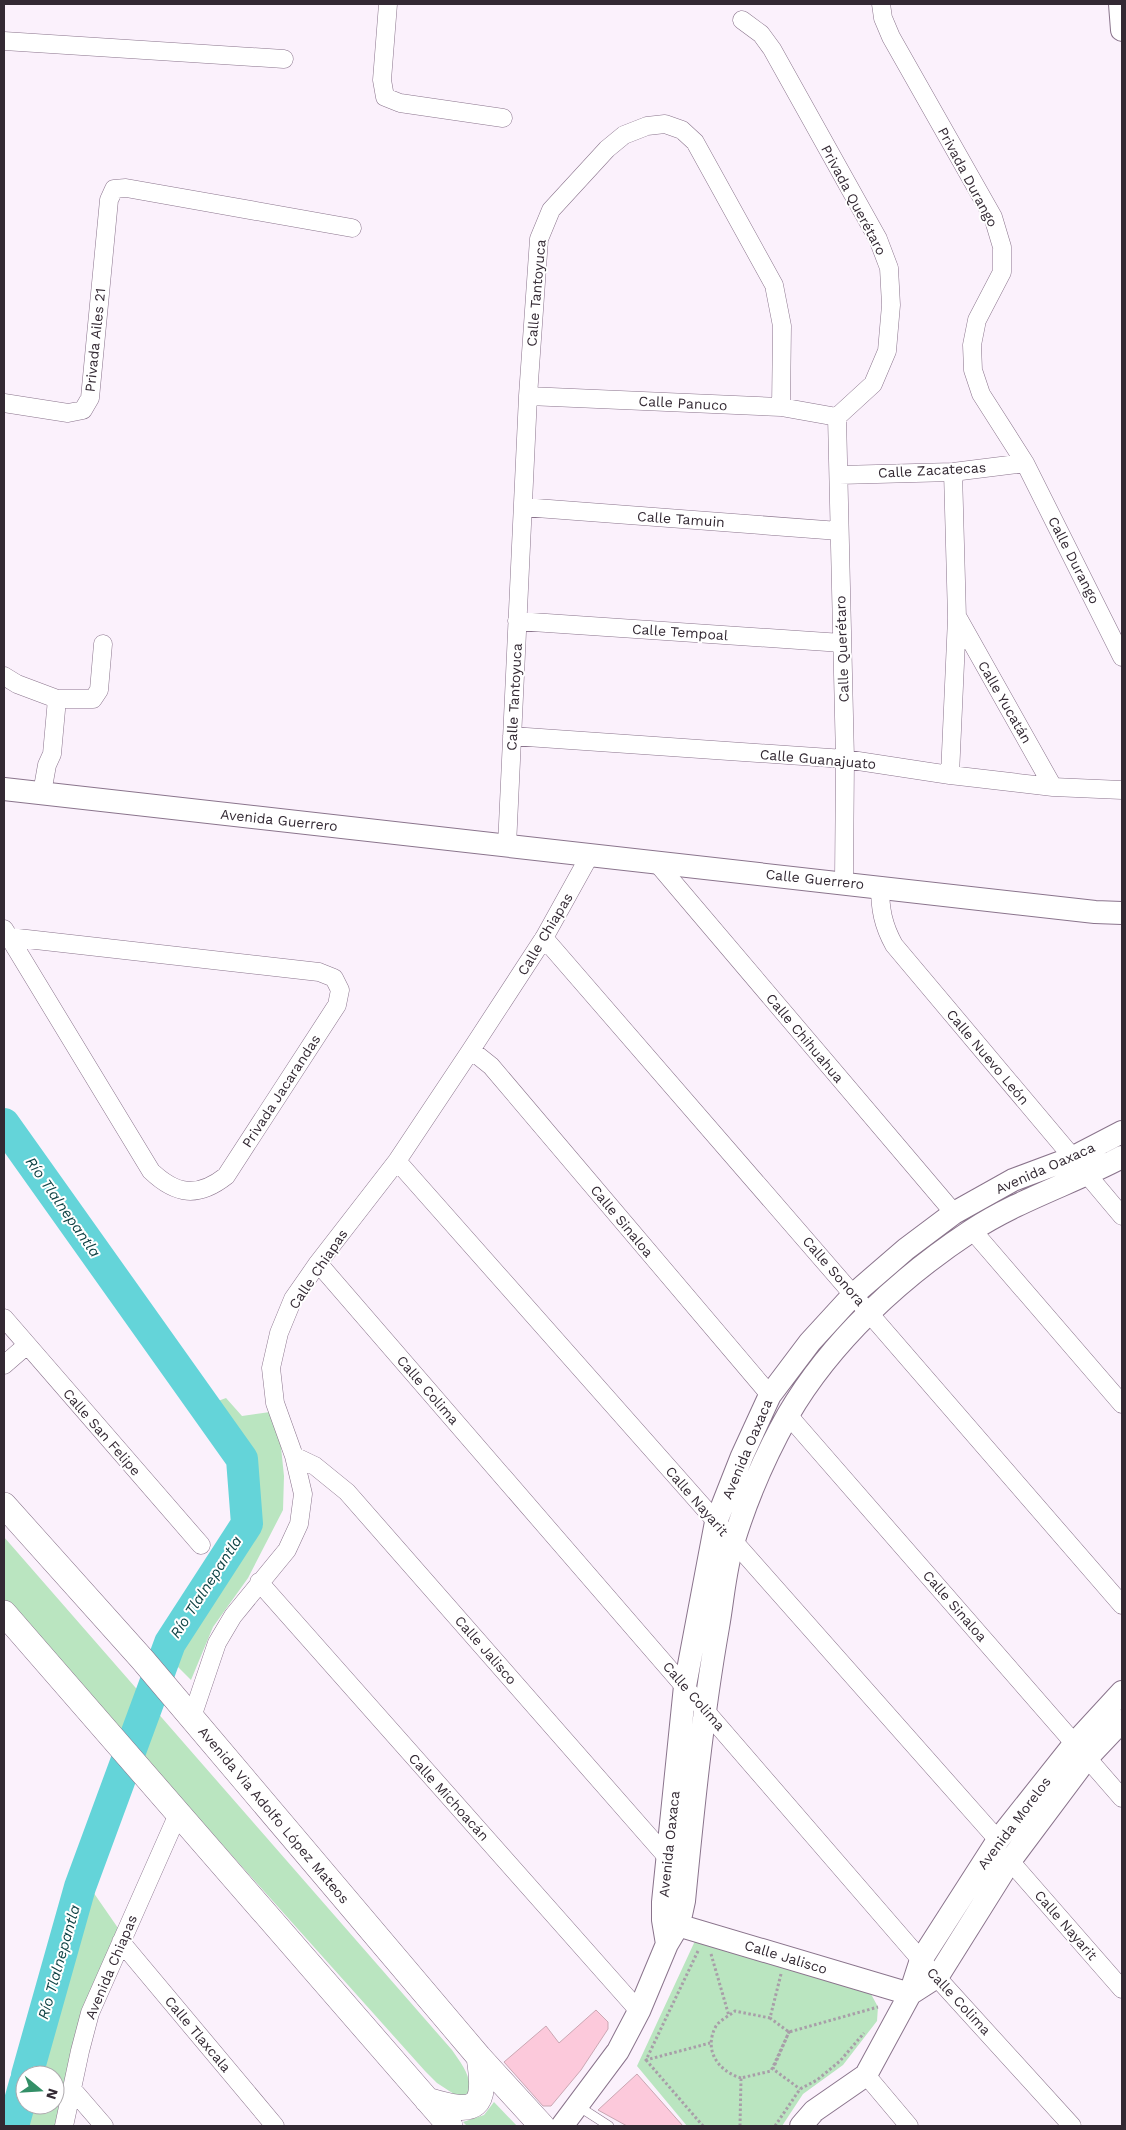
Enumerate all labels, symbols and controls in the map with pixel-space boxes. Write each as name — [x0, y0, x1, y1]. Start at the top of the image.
street label: Privada Durango — [935, 124, 1001, 230]
street label: Privada Querétaro — [818, 142, 890, 258]
street label: Calle Tantoyuca — [523, 239, 549, 347]
street label: Privada Ailes 21 — [82, 287, 108, 393]
street label: Calle Panuco — [638, 393, 728, 413]
street label: Calle Zacatecas — [878, 459, 986, 481]
street label: Calle Tamuin — [637, 508, 725, 530]
street label: Calle Durango — [1045, 514, 1103, 606]
street label: Calle Querétaro — [832, 595, 852, 703]
street label: Calle Tempoal — [631, 621, 729, 643]
street label: Calle Tantoyuca — [503, 643, 525, 751]
street label: Calle Yucatán — [975, 658, 1035, 746]
street label: Calle Guanajuato — [759, 746, 877, 772]
street label: Avenida Guerrero — [220, 806, 338, 834]
street label: Calle Guerrero — [765, 866, 865, 892]
street label: Calle Chiapas — [514, 890, 576, 978]
street label: Calle Chihuahua — [763, 990, 847, 1086]
street label: Calle Nuevo León — [943, 1006, 1033, 1108]
street label: Privada Jacarandas — [239, 1032, 323, 1150]
street label: Avenida Oaxaca — [993, 1139, 1097, 1197]
water label: Río Tlalnepantla — [22, 1153, 104, 1261]
street label: Calle Sinaloa — [587, 1182, 657, 1260]
street label: Calle Chiapas — [285, 1226, 351, 1312]
street label: Calle Sonora — [799, 1233, 869, 1309]
street label: Calle Colima — [394, 1352, 462, 1428]
street label: Calle San Felipe — [60, 1385, 144, 1479]
street label: Avenida Oaxaca — [719, 1397, 775, 1501]
street label: Calle Nayarit — [662, 1463, 732, 1539]
water label: Río Tlalnepantla — [166, 1532, 246, 1642]
street label: Calle Sinaloa — [920, 1567, 990, 1645]
street label: Calle Jalisco — [452, 1612, 520, 1688]
street label: Calle Colima — [660, 1658, 728, 1734]
street label: Avenida Via Adolfo López Mateos — [195, 1723, 353, 1907]
street label: Calle Michoacán — [406, 1750, 492, 1844]
street label: Avenida Morelos — [974, 1774, 1054, 1872]
street label: Avenida Oaxaca — [655, 1790, 683, 1898]
street label: Calle Nayarit — [1031, 1887, 1101, 1963]
water label: Río Tlalnepantla — [34, 1903, 84, 2021]
street label: Avenida Chiapas — [82, 1912, 140, 2022]
street label: Calle Jalisco — [743, 1937, 829, 1977]
street label: Calle Colima — [924, 1964, 994, 2038]
street label: Calle Tlaxcala — [162, 1993, 234, 2075]
north arrow — [15, 2065, 65, 2115]
text: N — [43, 2087, 62, 2101]

